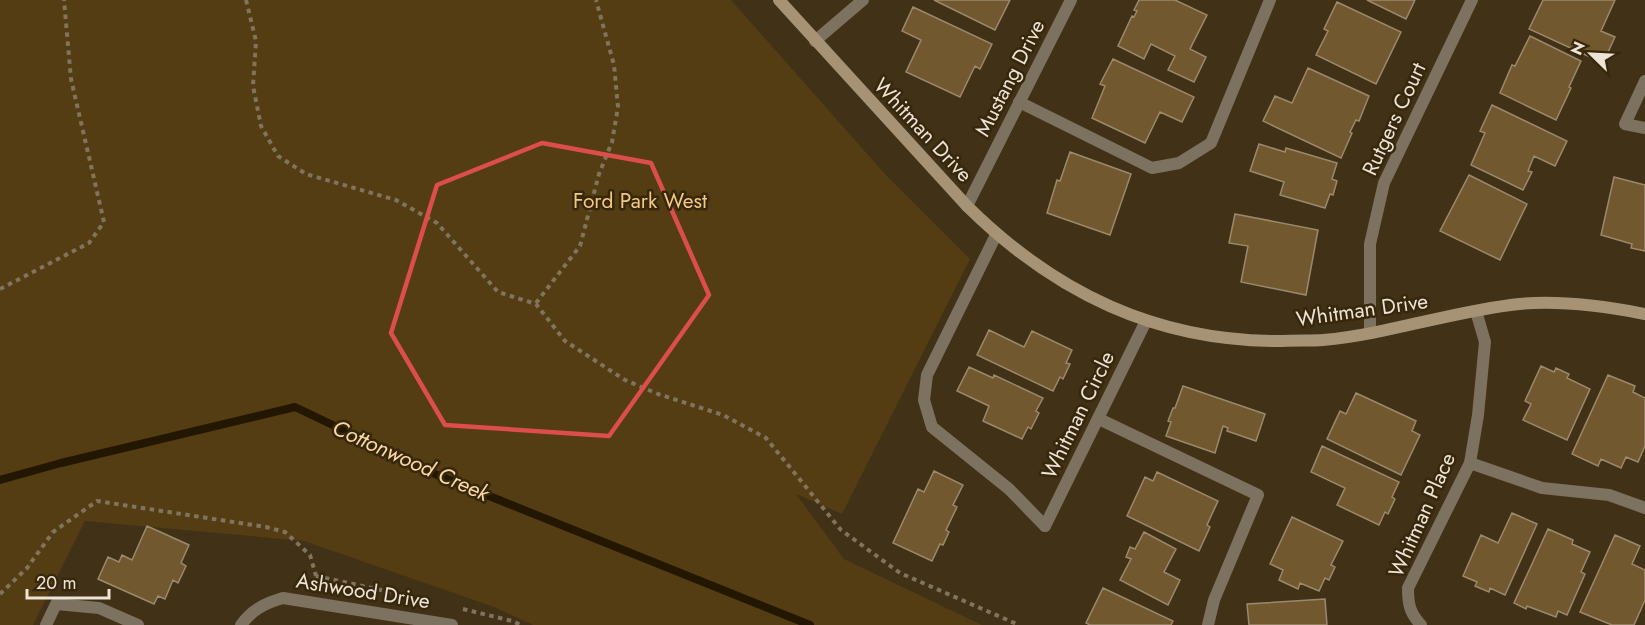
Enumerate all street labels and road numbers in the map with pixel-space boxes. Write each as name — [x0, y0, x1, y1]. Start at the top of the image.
street label: Mustang Drive — [968, 14, 1052, 142]
street label: Rutgers Court — [1355, 58, 1433, 180]
street label: Whitman Drive — [867, 71, 979, 189]
street label: Whitman Drive — [1294, 286, 1430, 334]
street label: Whitman Circle — [1034, 346, 1122, 484]
street label: Whitman Place — [1381, 448, 1463, 582]
street label: Ashwood Drive — [294, 566, 432, 616]

